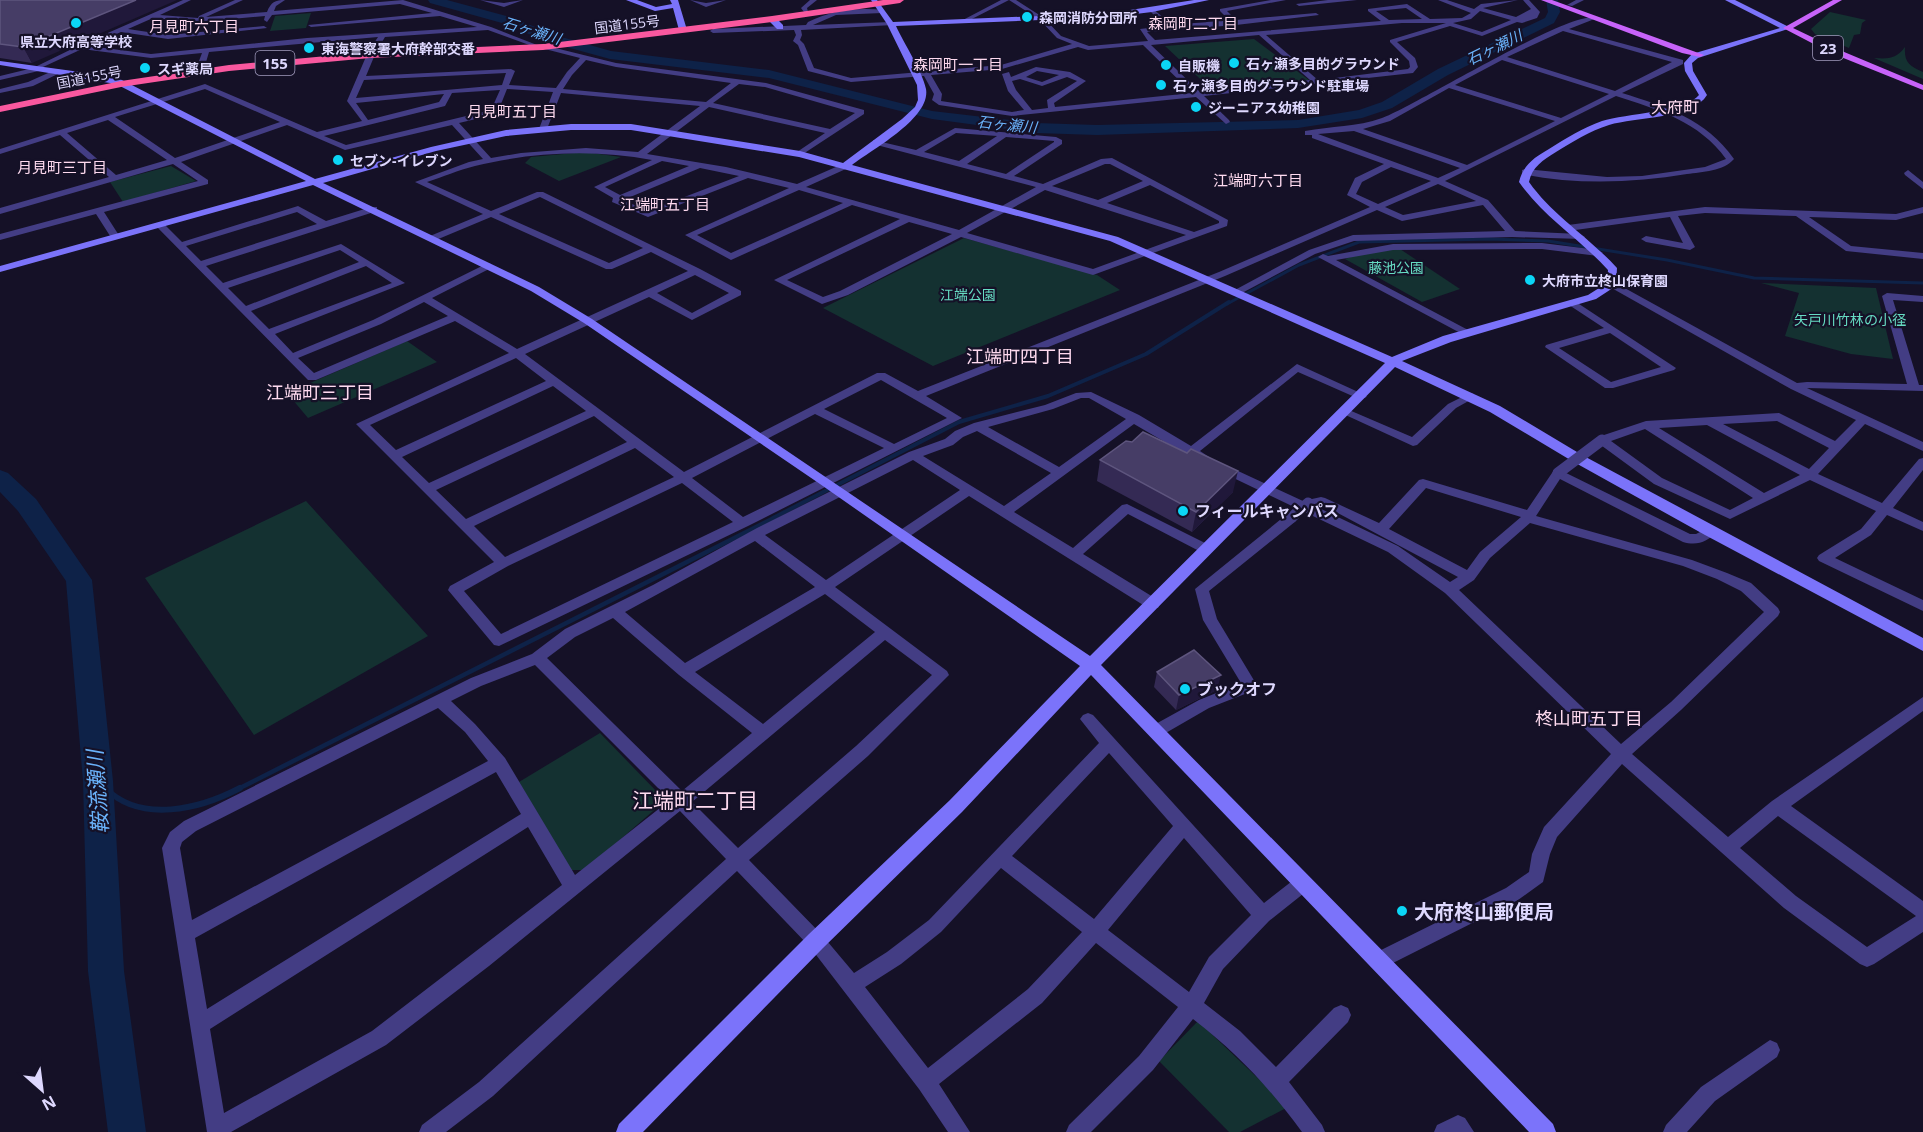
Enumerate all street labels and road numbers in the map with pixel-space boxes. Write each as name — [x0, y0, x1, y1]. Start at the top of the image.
street label: 国道155号 — [593, 11, 661, 37]
road number: 23 — [1813, 36, 1843, 60]
road number: 155 — [256, 51, 294, 75]
street label: 国道155号 — [55, 61, 123, 93]

